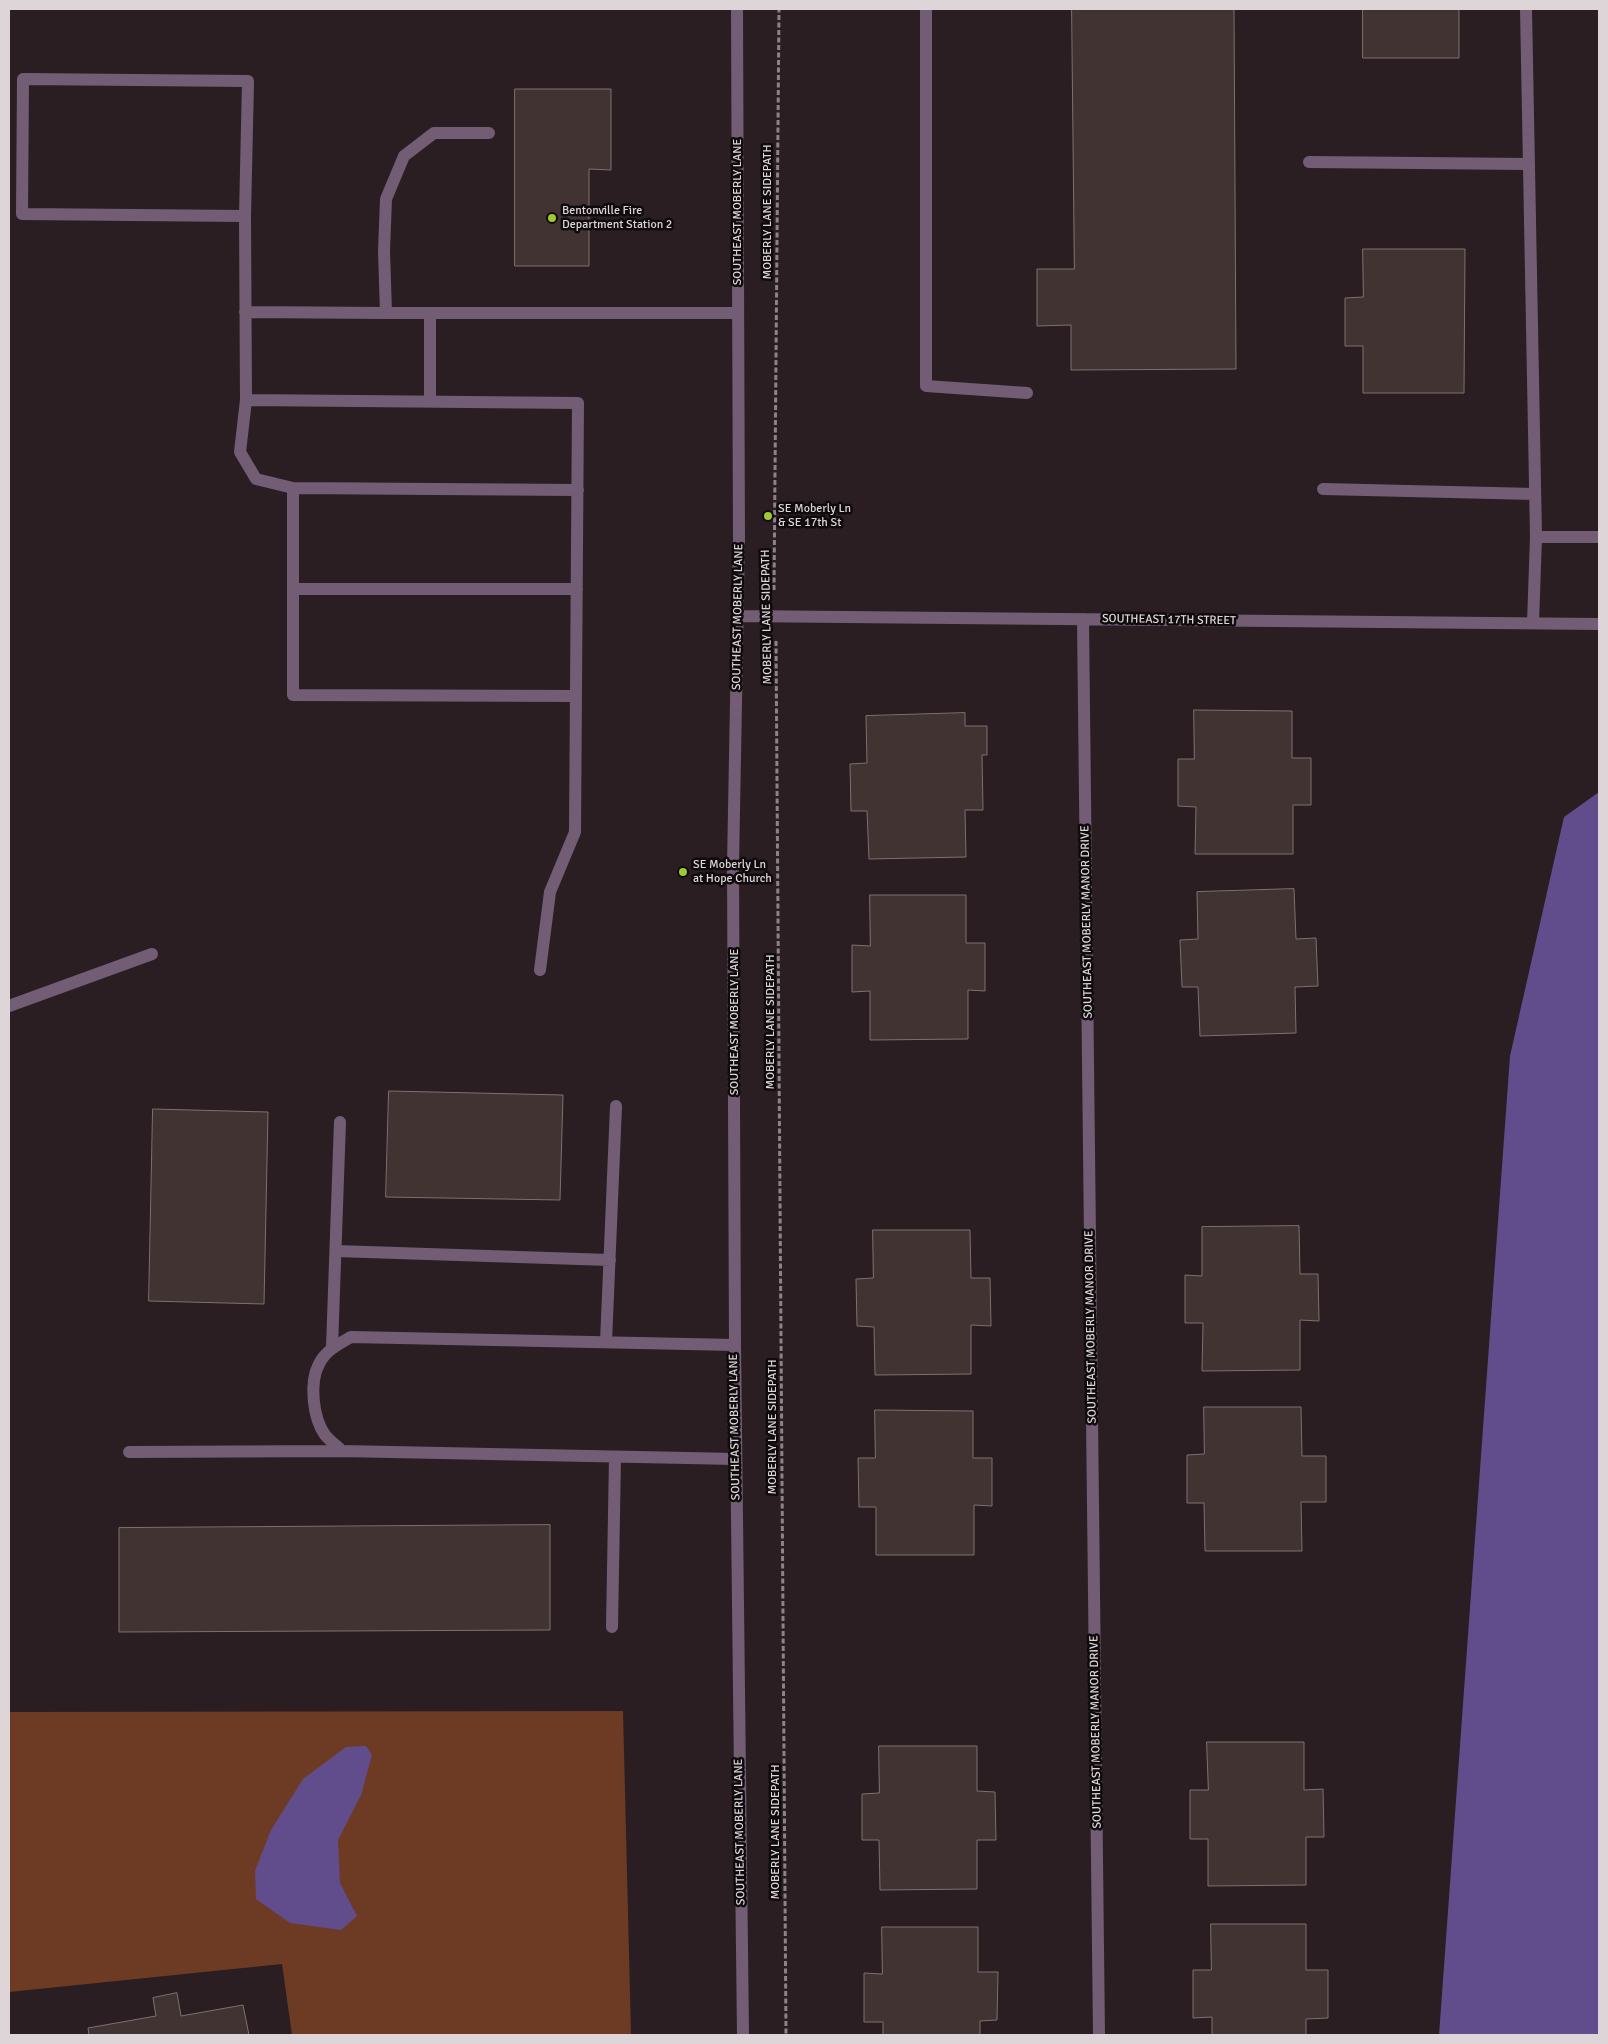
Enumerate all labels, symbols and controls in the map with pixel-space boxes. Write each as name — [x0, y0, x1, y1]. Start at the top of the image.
street label: SOUTHEAST MOBERLY LANE — [731, 139, 745, 285]
street label: MOBERLY LANE SIDEPATH — [761, 144, 775, 280]
place label: Bentonville Fire Department Station 2 — [562, 204, 672, 232]
marker: Bentonville Fire Department Station 2 — [546, 212, 558, 224]
place label: SE Moberly Ln & SE 17th St — [778, 502, 851, 530]
marker: SE Moberly Ln & SE 17th St — [762, 510, 774, 522]
street label: SOUTHEAST MOBERLY LANE — [730, 544, 746, 690]
street label: MOBERLY LANE SIDEPATH — [759, 549, 775, 685]
street label: SOUTHEAST 17TH STREET — [1102, 612, 1236, 628]
street label: SOUTHEAST MOBERLY MANOR DRIVE — [1078, 825, 1096, 1019]
place label: SE Moberly Ln at Hope Church — [693, 858, 772, 886]
marker: SE Moberly Ln at Hope Church — [677, 866, 689, 878]
street label: SOUTHEAST MOBERLY LANE — [728, 949, 742, 1095]
street label: MOBERLY LANE SIDEPATH — [764, 954, 778, 1090]
street label: SOUTHEAST MOBERLY MANOR DRIVE — [1082, 1230, 1100, 1424]
street label: SOUTHEAST MOBERLY LANE — [727, 1354, 743, 1500]
street label: MOBERLY LANE SIDEPATH — [766, 1359, 780, 1495]
street label: SOUTHEAST MOBERLY MANOR DRIVE — [1087, 1635, 1105, 1829]
street label: SOUTHEAST MOBERLY LANE — [732, 1759, 748, 1905]
street label: MOBERLY LANE SIDEPATH — [769, 1764, 783, 1900]

